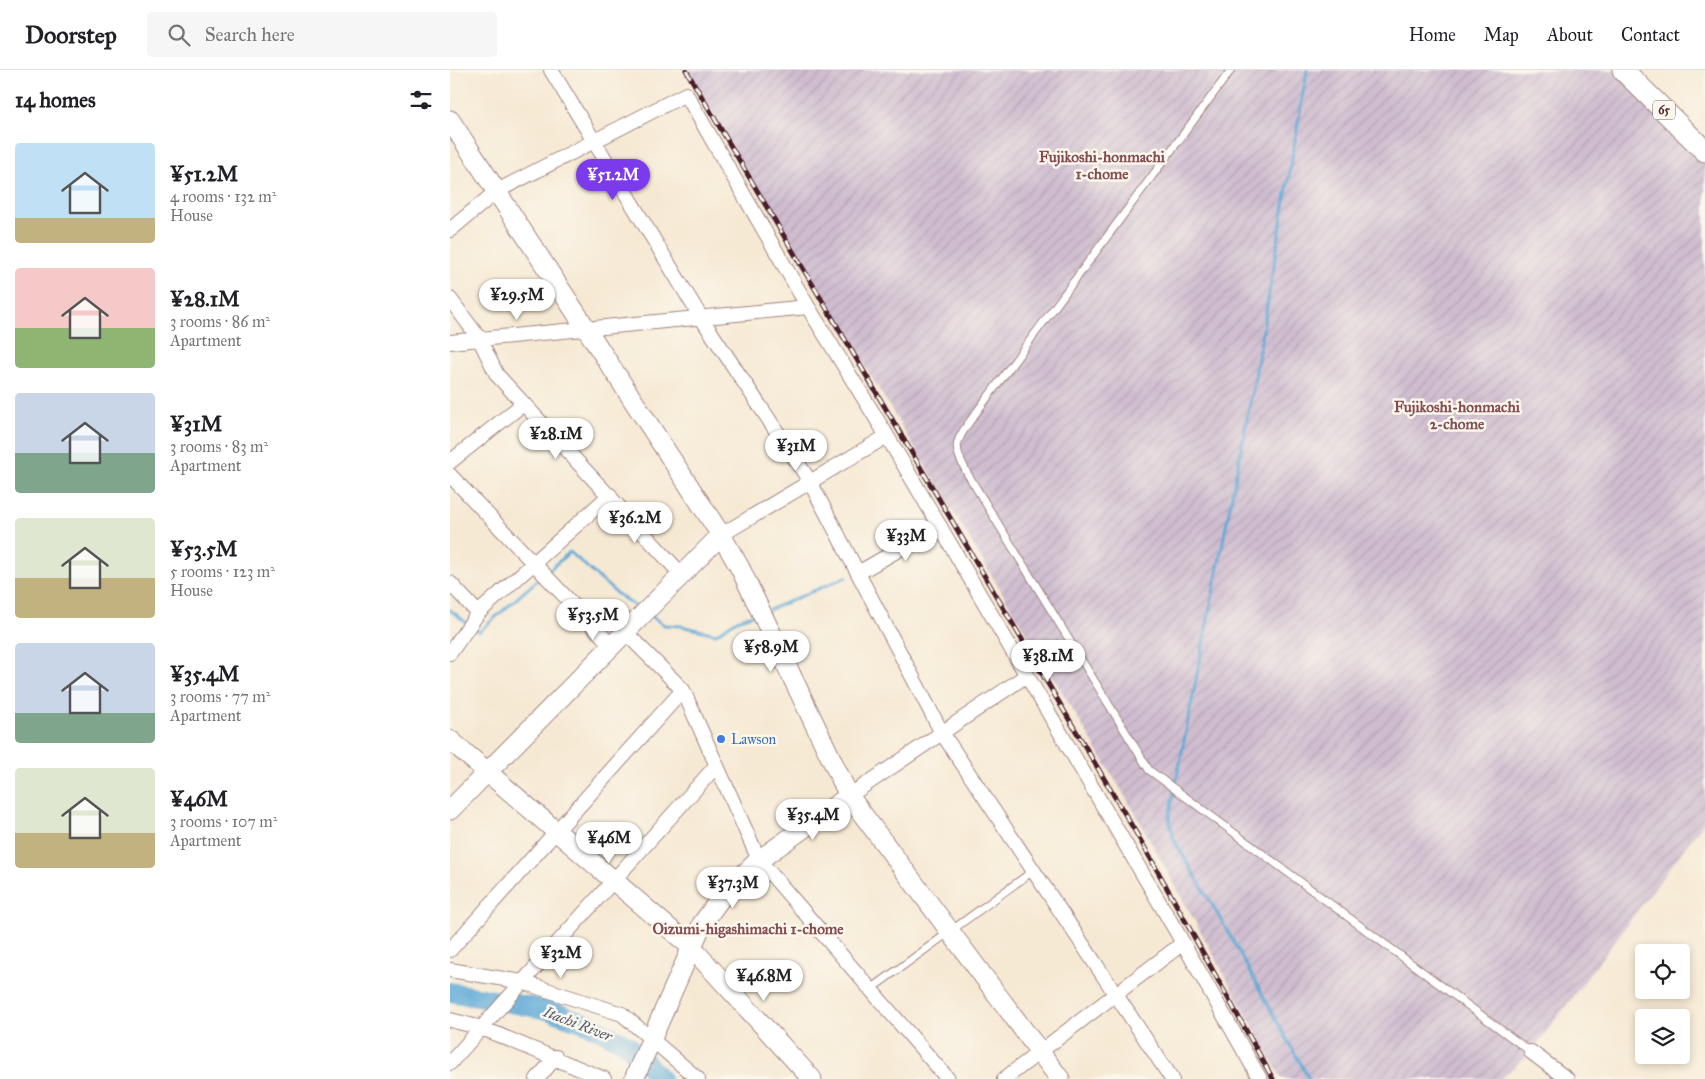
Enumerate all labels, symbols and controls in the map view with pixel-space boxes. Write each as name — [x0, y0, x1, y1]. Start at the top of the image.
search box — [147, 12, 497, 57]
text: Doorstep — [25, 20, 117, 50]
icon: search — [165, 21, 193, 49]
text: Search here — [205, 23, 295, 46]
text: Home — [1409, 24, 1456, 46]
text: Map — [1484, 24, 1519, 46]
text: About — [1547, 24, 1593, 46]
text: Contact — [1621, 24, 1680, 46]
icon: filters — [407, 86, 435, 114]
text: 14 homes — [15, 87, 96, 113]
road number: 65 — [1653, 100, 1675, 120]
district label: Fujikoshi-honmachi 1-chome — [1039, 148, 1166, 183]
pin: ¥51.2M — [572, 158, 654, 201]
text: ¥51.2M — [170, 161, 238, 187]
icon: home — [55, 163, 115, 223]
text: ¥51.2M — [587, 165, 639, 184]
text: 4 rooms · 132 m² — [170, 187, 276, 206]
text: House — [170, 206, 213, 225]
pin: ¥29.5M — [476, 278, 558, 321]
text: ¥29.5M — [490, 285, 544, 304]
text: ¥28.1M — [170, 286, 240, 312]
icon: home — [55, 288, 115, 348]
text: 3 rooms · 86 m² — [170, 312, 270, 331]
text: Apartment — [170, 331, 242, 350]
district label: Fujikoshi-honmachi 2-chome — [1394, 398, 1521, 433]
text: ¥31M — [170, 411, 222, 437]
icon: home — [55, 413, 115, 473]
pin: ¥28.1M — [515, 418, 597, 460]
text: ¥28.1M — [529, 424, 583, 443]
pin: ¥31M — [766, 430, 826, 472]
text: ¥31M — [776, 436, 816, 455]
text: 3 rooms · 83 m² — [170, 437, 268, 456]
text: Apartment — [170, 456, 242, 475]
pin: ¥36.2M — [594, 502, 676, 544]
text: ¥36.2M — [609, 508, 661, 527]
pin: ¥33M — [876, 520, 936, 562]
text: ¥33M — [886, 526, 926, 545]
text: ¥53.5M — [170, 536, 237, 562]
icon: home — [55, 538, 115, 598]
text: 5 rooms · 123 m² — [170, 562, 275, 581]
text: House — [170, 581, 213, 600]
pin: ¥53.5M — [552, 598, 634, 641]
text: ¥53.5M — [567, 605, 619, 624]
pin: ¥58.9M — [730, 630, 812, 673]
text: ¥58.9M — [744, 637, 798, 656]
pin: ¥38.1M — [1007, 640, 1089, 682]
text: ¥38.1M — [1022, 646, 1074, 665]
text: ¥35.4M — [170, 661, 239, 687]
icon: home — [55, 663, 115, 723]
text: 3 rooms · 77 m² — [170, 687, 270, 706]
text: Apartment — [170, 706, 242, 725]
place label: Lawson — [731, 731, 777, 748]
marker: Lawson — [715, 733, 727, 745]
text: ¥46M — [170, 786, 228, 812]
icon: home — [55, 788, 115, 848]
pin: ¥35.4M — [772, 798, 854, 841]
text: ¥35.4M — [787, 805, 839, 824]
text: 3 rooms · 107 m² — [170, 812, 277, 831]
pin: ¥46M — [579, 822, 639, 864]
text: ¥46M — [587, 828, 631, 847]
text: Apartment — [170, 831, 242, 850]
pin: ¥37.3M — [692, 866, 774, 909]
text: ¥37.3M — [707, 873, 759, 892]
district label: Oizumi-higashimachi 1-chome — [652, 920, 844, 939]
pin: ¥32M — [531, 936, 591, 979]
text: ¥32M — [540, 943, 582, 962]
map controls — [1635, 944, 1690, 1064]
button: locate — [1635, 944, 1690, 999]
pin: ¥46.8M — [723, 960, 805, 1002]
text: ¥46.8M — [736, 966, 792, 985]
water label: Itachi River — [540, 1002, 616, 1046]
button: layers — [1635, 1009, 1690, 1064]

